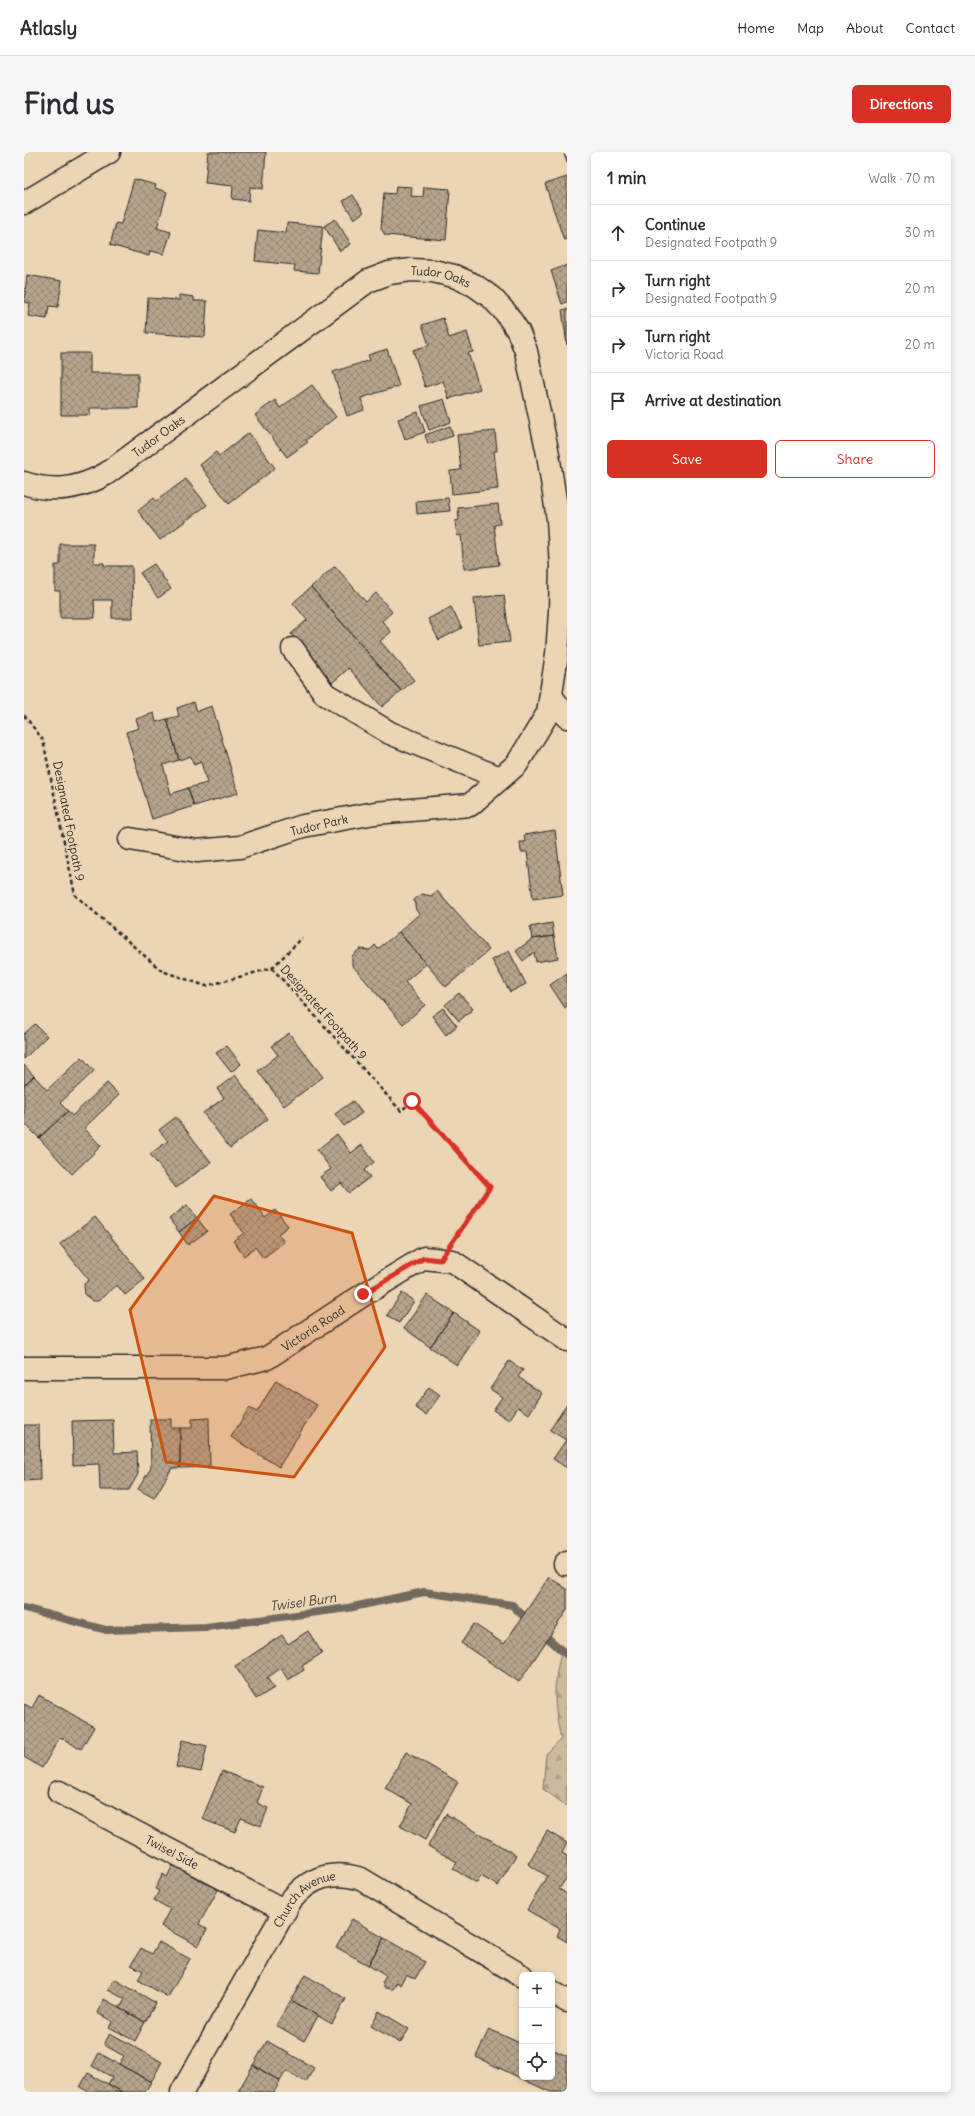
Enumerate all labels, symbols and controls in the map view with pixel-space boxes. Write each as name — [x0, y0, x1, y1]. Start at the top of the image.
text: Atlasly — [20, 16, 77, 40]
text: Home — [737, 19, 775, 37]
text: Map — [797, 19, 824, 37]
text: About — [846, 19, 884, 37]
text: Contact — [906, 19, 955, 37]
button: Directions — [852, 85, 951, 123]
text: Find us — [24, 86, 115, 122]
text: 1 min — [607, 167, 646, 189]
text: Walk · 70 m — [868, 170, 935, 187]
text: Continue — [645, 215, 706, 234]
icon: ahead — [607, 222, 629, 244]
text: 30 m — [905, 224, 935, 241]
text: Designated Footpath 9 — [645, 234, 777, 251]
street label: Tudor Oaks — [410, 263, 473, 290]
text: Turn right — [645, 271, 710, 290]
icon: right — [607, 278, 629, 300]
text: 20 m — [905, 280, 935, 297]
text: Designated Footpath 9 — [645, 290, 777, 307]
text: Turn right — [645, 327, 710, 346]
icon: right — [607, 334, 629, 356]
text: 20 m — [905, 336, 935, 353]
text: Victoria Road — [645, 346, 724, 363]
icon: arrive — [607, 390, 629, 412]
text: Arrive at destination — [645, 391, 781, 410]
street label: Tudor Oaks — [129, 411, 187, 460]
button: Save — [607, 440, 767, 478]
button: Share — [775, 440, 935, 478]
street label: Designated Footpath 9 — [50, 760, 88, 882]
street label: Tudor Park — [289, 811, 349, 839]
street label: Designated Footpath 9 — [278, 962, 370, 1062]
route start — [403, 1092, 421, 1110]
route end — [354, 1285, 372, 1303]
street label: Victoria Road — [278, 1302, 347, 1354]
water label: Twisel Burn — [269, 1589, 338, 1615]
street label: Twisel Side — [143, 1831, 201, 1872]
street label: Church Avenue — [270, 1868, 336, 1930]
map controls — [519, 1972, 555, 2080]
button: + — [519, 1972, 555, 2008]
button: − — [519, 2008, 555, 2044]
button: locate — [519, 2044, 555, 2080]

